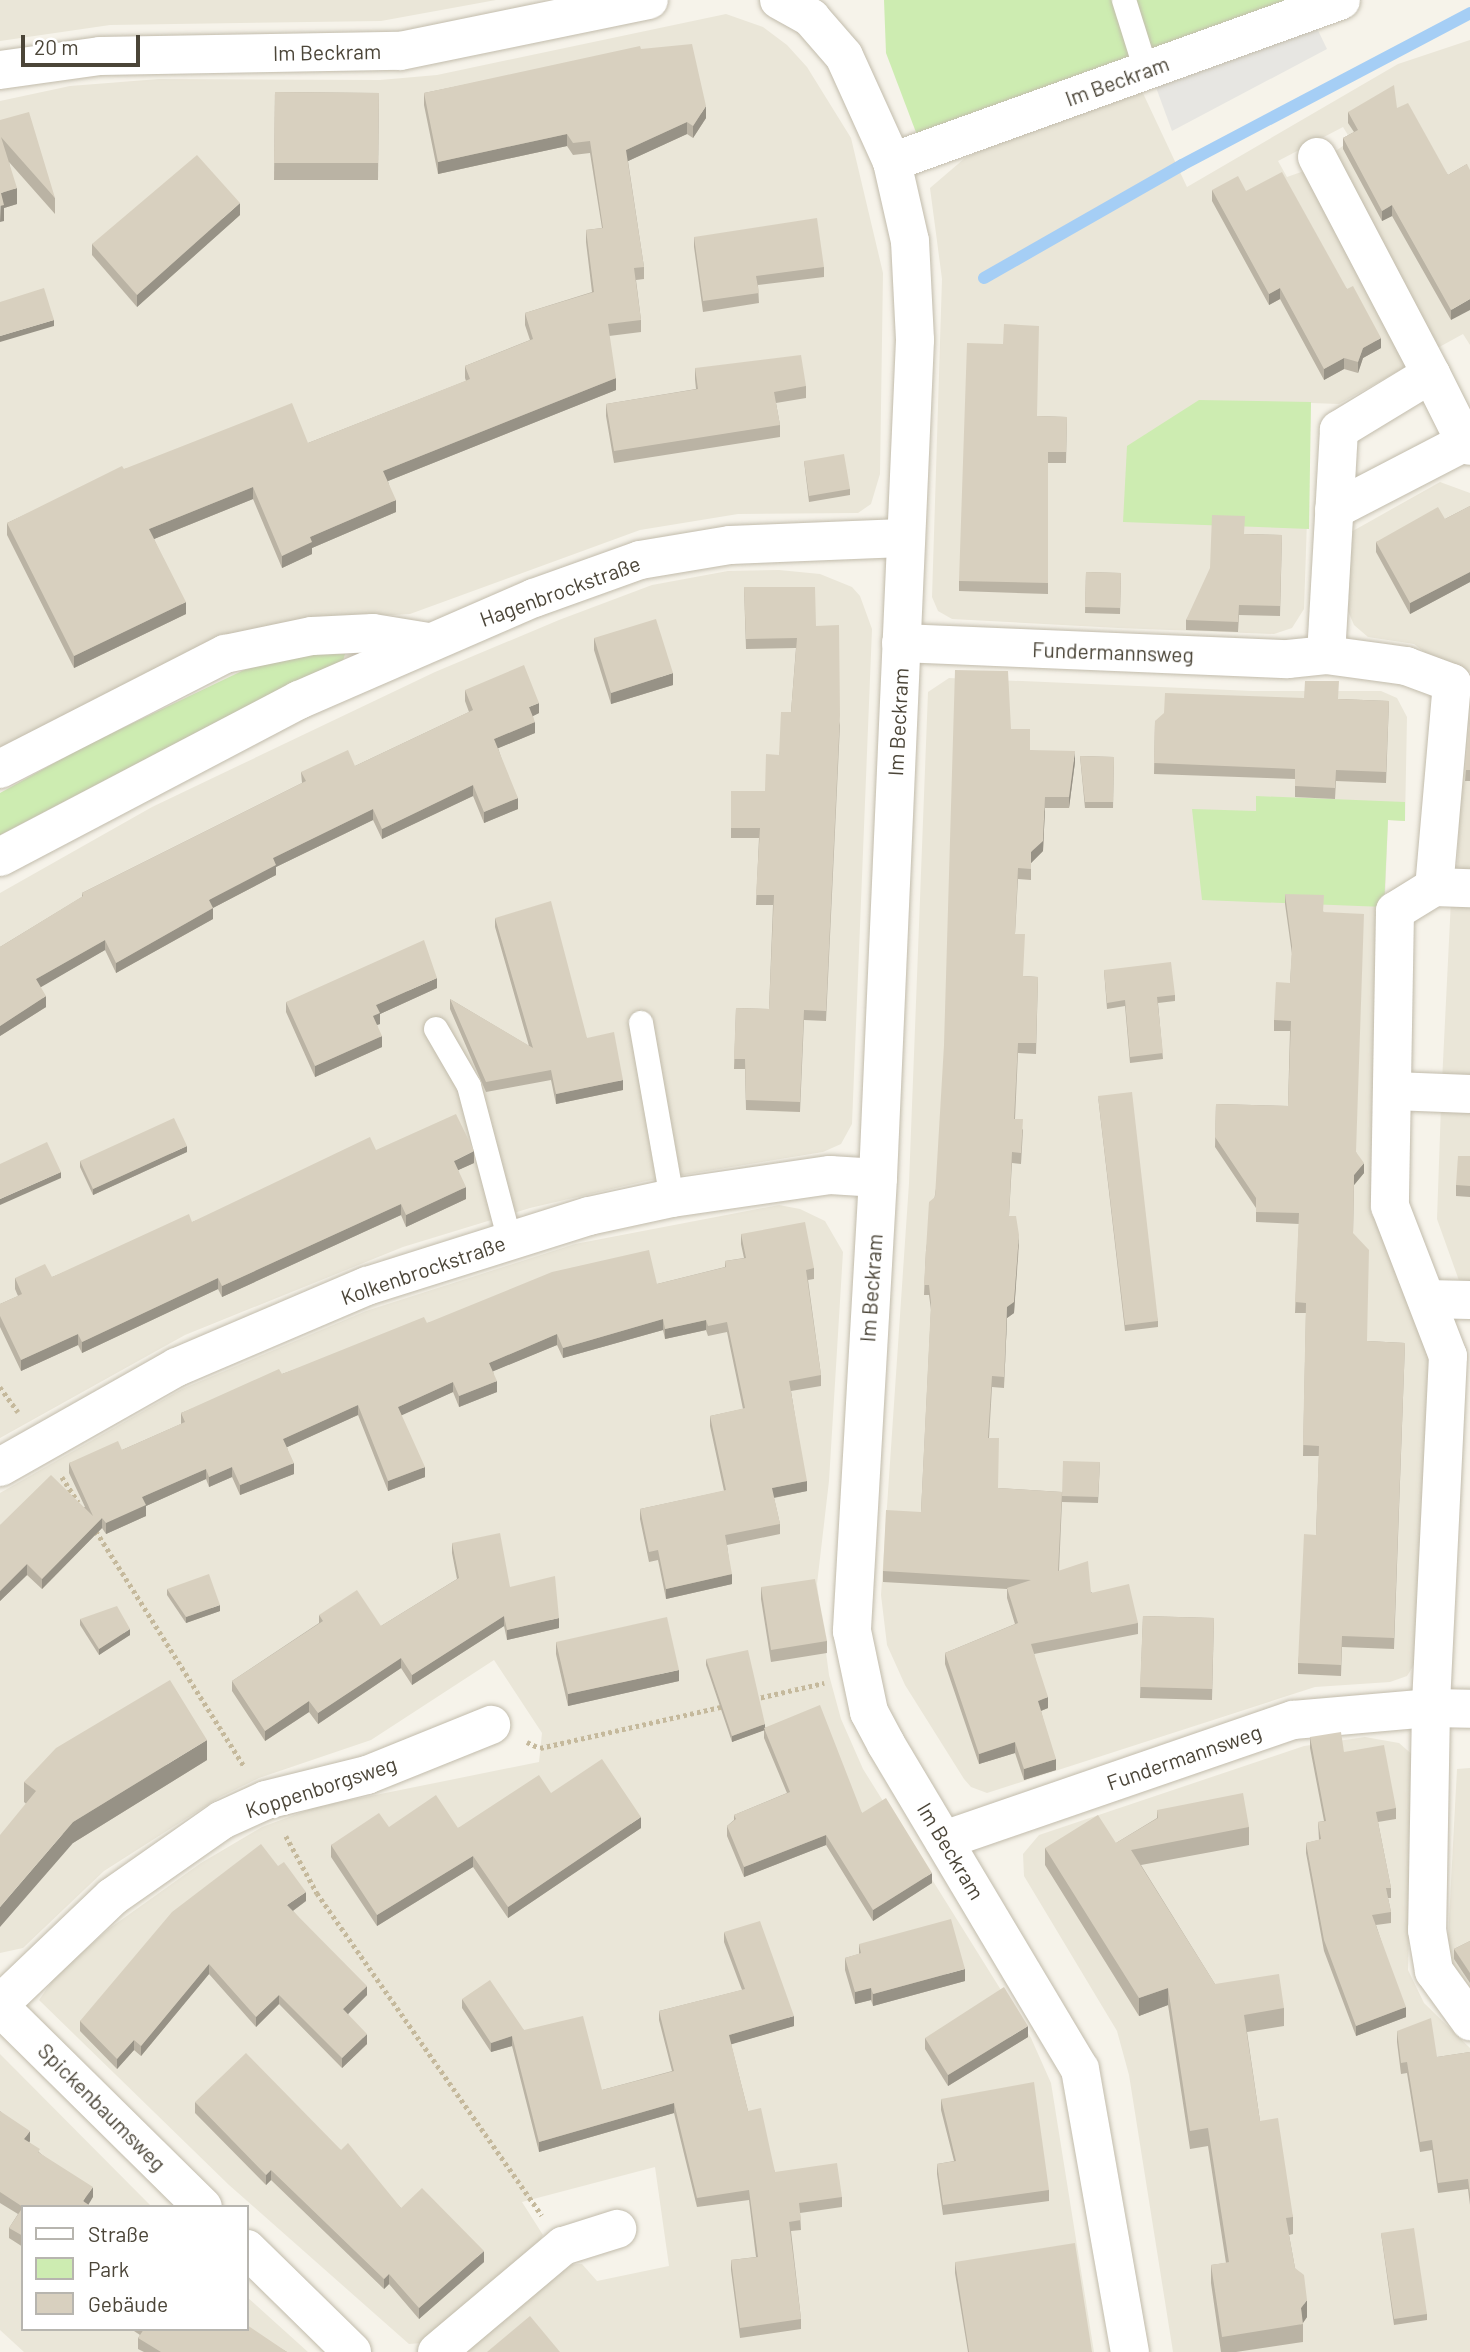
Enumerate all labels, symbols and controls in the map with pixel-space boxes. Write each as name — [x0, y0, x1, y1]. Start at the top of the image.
scale bar — [24, 21, 144, 65]
text: 20 m — [34, 34, 79, 59]
street label: Im Beckram — [273, 38, 381, 66]
street label: Im Beckram — [1062, 51, 1172, 111]
street label: Hagenbrockstraße — [476, 550, 644, 632]
street label: Fundermannsweg — [1032, 637, 1194, 667]
street label: Im Beckram — [883, 667, 913, 777]
street label: Kolkenbrockstraße — [337, 1230, 509, 1310]
street label: Im Beckram — [855, 1233, 887, 1343]
street label: Fundermannsweg — [1103, 1719, 1265, 1795]
street label: Koppenborgsweg — [242, 1751, 400, 1823]
street label: Im Beckram — [912, 1798, 990, 1904]
street label: Spickenbaumsweg — [33, 2038, 171, 2176]
legend — [21, 2205, 248, 2331]
text: Straße — [88, 2221, 149, 2246]
text: Park — [88, 2256, 129, 2281]
text: Gebäude — [88, 2291, 168, 2316]

